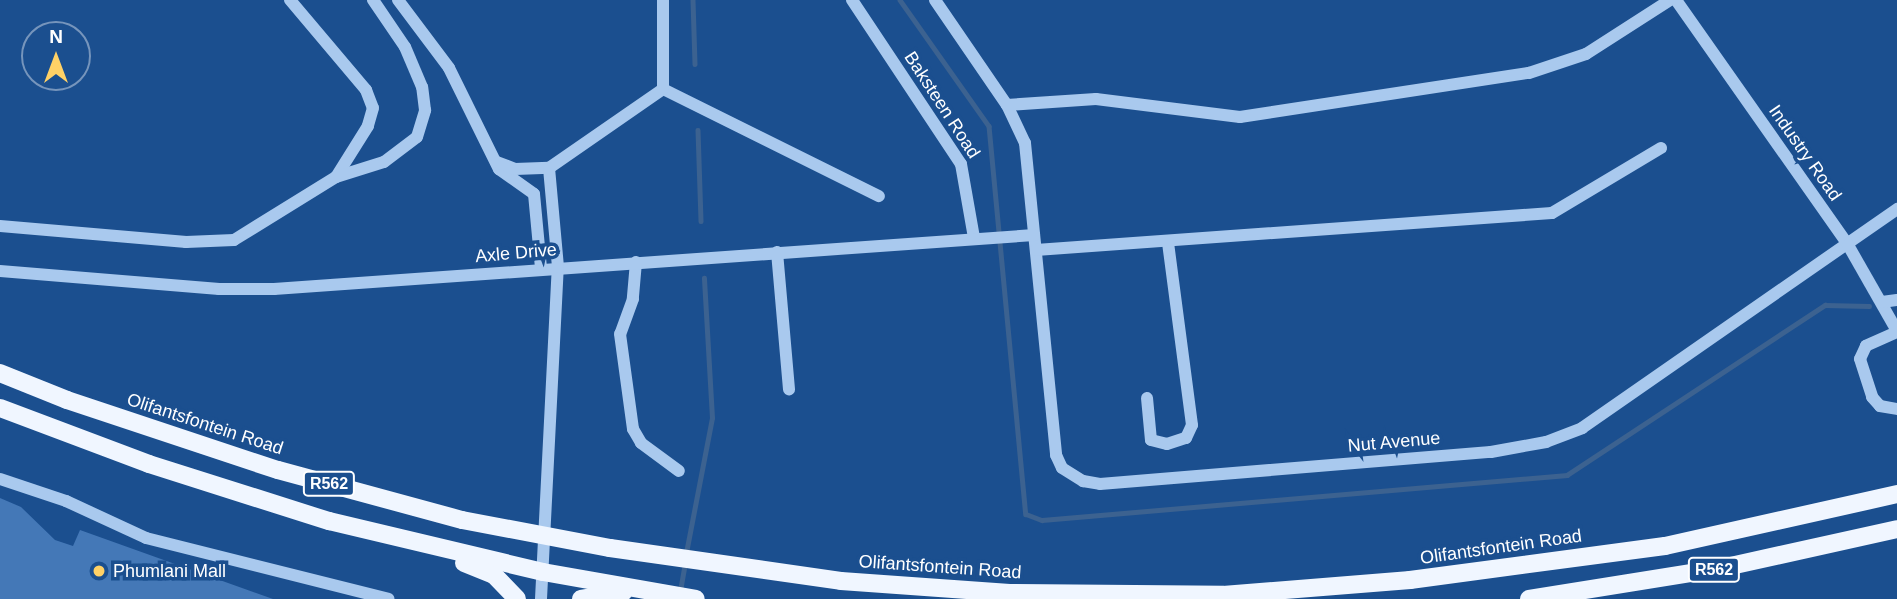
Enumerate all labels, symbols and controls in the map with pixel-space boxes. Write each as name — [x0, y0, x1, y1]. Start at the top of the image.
north arrow — [21, 21, 91, 91]
text: N — [49, 26, 63, 47]
street label: Baksteen Road — [899, 48, 985, 162]
street label: Industry Road — [1764, 101, 1846, 205]
street label: Axle Drive — [474, 239, 558, 267]
street label: Olifantsfontein Road — [124, 389, 286, 459]
street label: Nut Avenue — [1346, 427, 1442, 457]
road number: R562 — [303, 471, 355, 496]
street label: Olifantsfontein Road — [1419, 525, 1583, 569]
street label: Olifantsfontein Road — [858, 551, 1022, 583]
road number: R562 — [1688, 558, 1740, 582]
place label: Phumlani Mall — [113, 560, 226, 582]
marker: Phumlani Mall — [91, 563, 107, 579]

